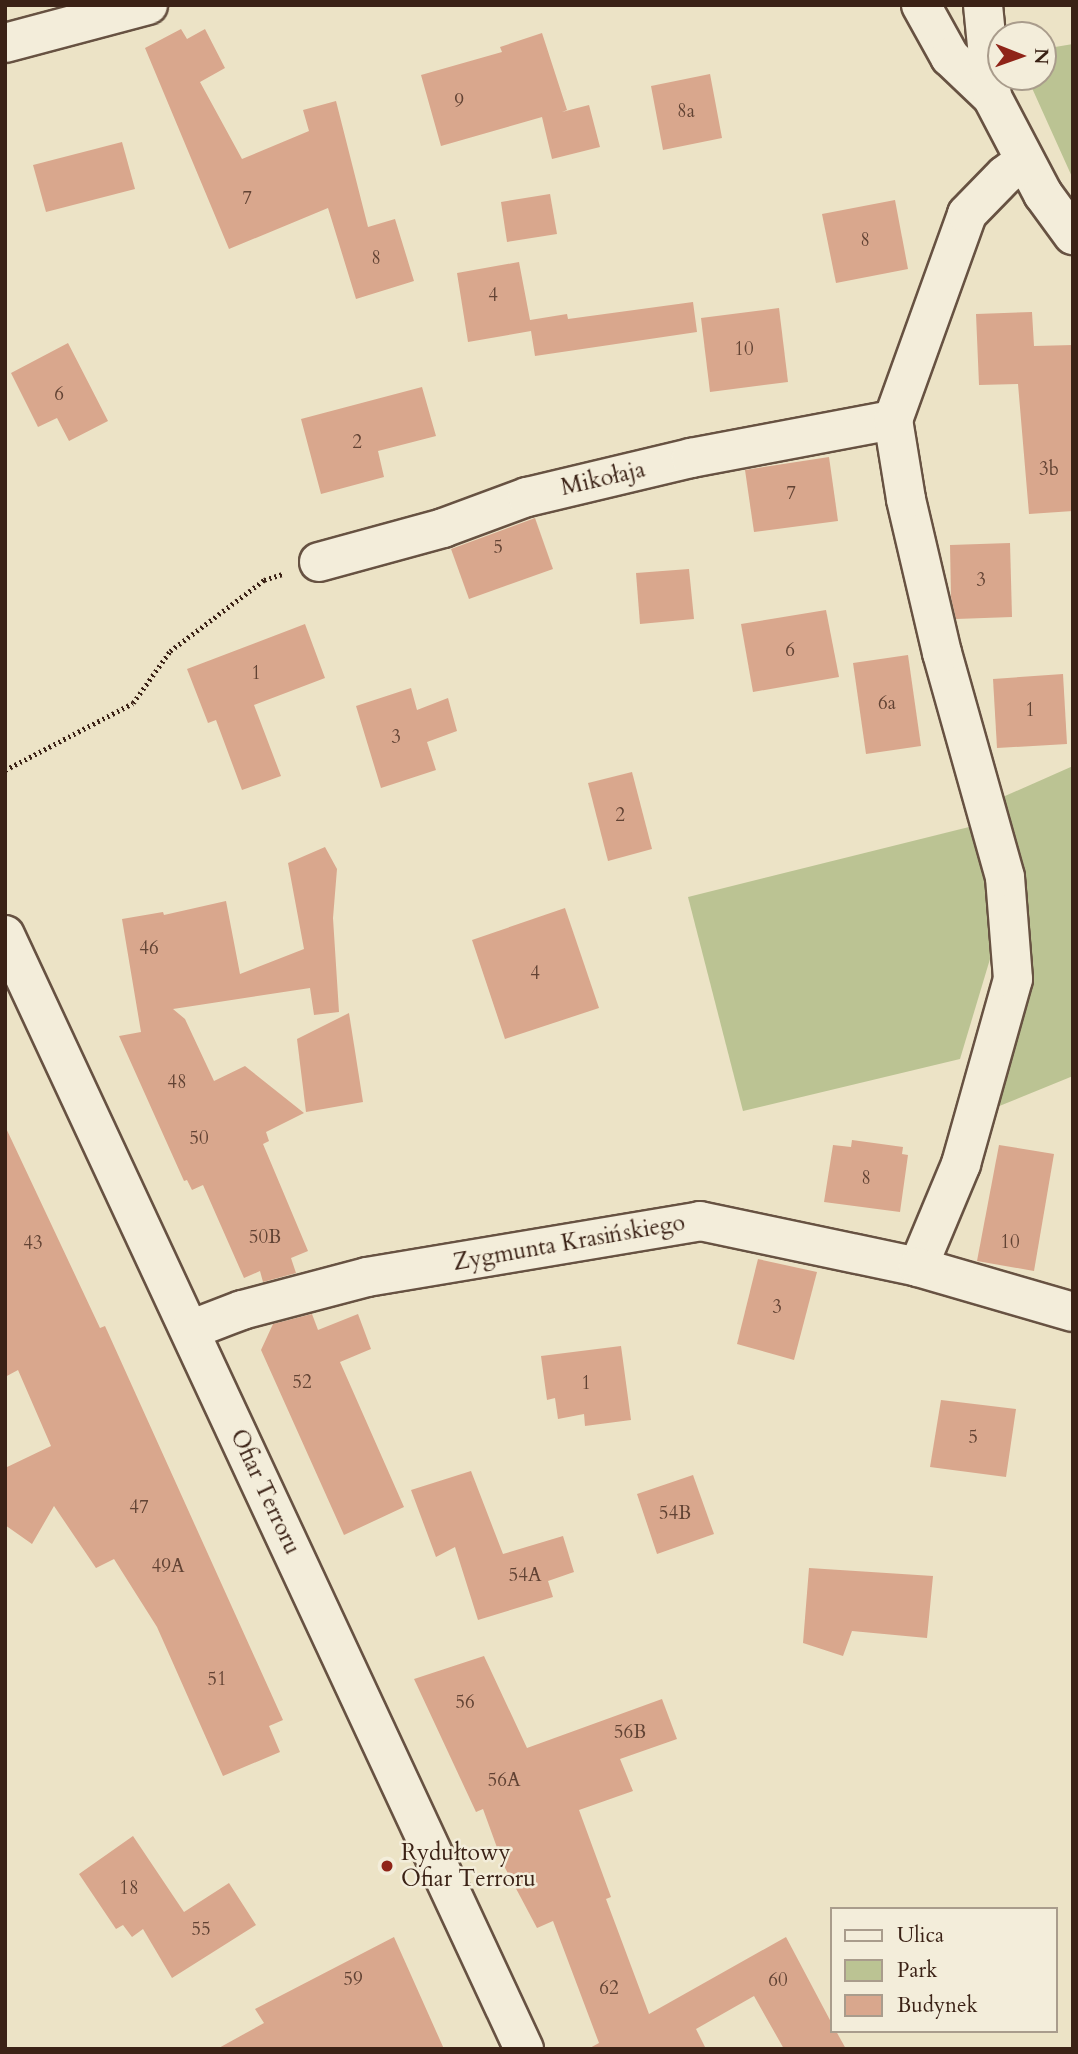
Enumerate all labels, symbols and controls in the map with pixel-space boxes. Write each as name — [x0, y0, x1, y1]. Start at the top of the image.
north arrow — [987, 21, 1057, 91]
text: N — [1028, 48, 1054, 65]
house number: 9 — [454, 91, 464, 113]
house number: 8a — [677, 101, 695, 123]
house number: 7 — [242, 188, 252, 210]
house number: 8 — [860, 230, 870, 252]
house number: 8 — [371, 248, 381, 270]
house number: 4 — [488, 285, 498, 307]
house number: 10 — [734, 339, 754, 361]
house number: 6 — [54, 384, 64, 406]
house number: 2 — [352, 432, 362, 454]
street label: Mikołaja — [558, 456, 648, 502]
house number: 3b — [1039, 459, 1059, 481]
house number: 7 — [786, 483, 796, 505]
house number: 5 — [493, 537, 503, 559]
house number: 3 — [976, 570, 986, 592]
house number: 6 — [785, 640, 795, 662]
house number: 1 — [251, 663, 261, 685]
house number: 6a — [878, 693, 896, 715]
house number: 1 — [1025, 700, 1035, 722]
house number: 3 — [391, 727, 401, 749]
house number: 2 — [615, 805, 625, 827]
house number: 46 — [139, 938, 159, 960]
house number: 4 — [530, 963, 540, 985]
house number: 48 — [167, 1072, 187, 1094]
house number: 50 — [189, 1128, 209, 1150]
house number: 8 — [861, 1168, 871, 1190]
street label: Zygmunta Krasińskiego — [451, 1209, 687, 1277]
house number: 50B — [249, 1227, 281, 1249]
house number: 10 — [1000, 1232, 1020, 1254]
house number: 43 — [23, 1233, 43, 1255]
house number: 3 — [772, 1297, 782, 1319]
house number: 52 — [292, 1372, 312, 1394]
house number: 1 — [581, 1373, 591, 1395]
street label: Ofiar Terroru — [224, 1425, 306, 1559]
house number: 5 — [968, 1427, 978, 1449]
house number: 47 — [129, 1497, 149, 1519]
house number: 54B — [659, 1503, 691, 1525]
house number: 49A — [152, 1556, 184, 1578]
house number: 54A — [509, 1565, 541, 1587]
house number: 51 — [207, 1669, 227, 1691]
house number: 56 — [455, 1692, 475, 1714]
house number: 56B — [614, 1722, 646, 1744]
house number: 56A — [488, 1770, 520, 1792]
place label: Rydułtowy Ofiar Terroru — [401, 1839, 536, 1893]
marker: Rydułtowy Ofiar Terroru — [379, 1858, 395, 1874]
house number: 18 — [119, 1878, 139, 1900]
legend — [830, 1907, 1057, 2033]
house number: 55 — [191, 1919, 211, 1941]
text: Ulica — [897, 1921, 944, 1950]
text: Park — [897, 1956, 937, 1985]
house number: 59 — [343, 1969, 363, 1991]
house number: 60 — [768, 1970, 788, 1992]
house number: 62 — [599, 1978, 619, 2000]
text: Budynek — [897, 1991, 978, 2020]

